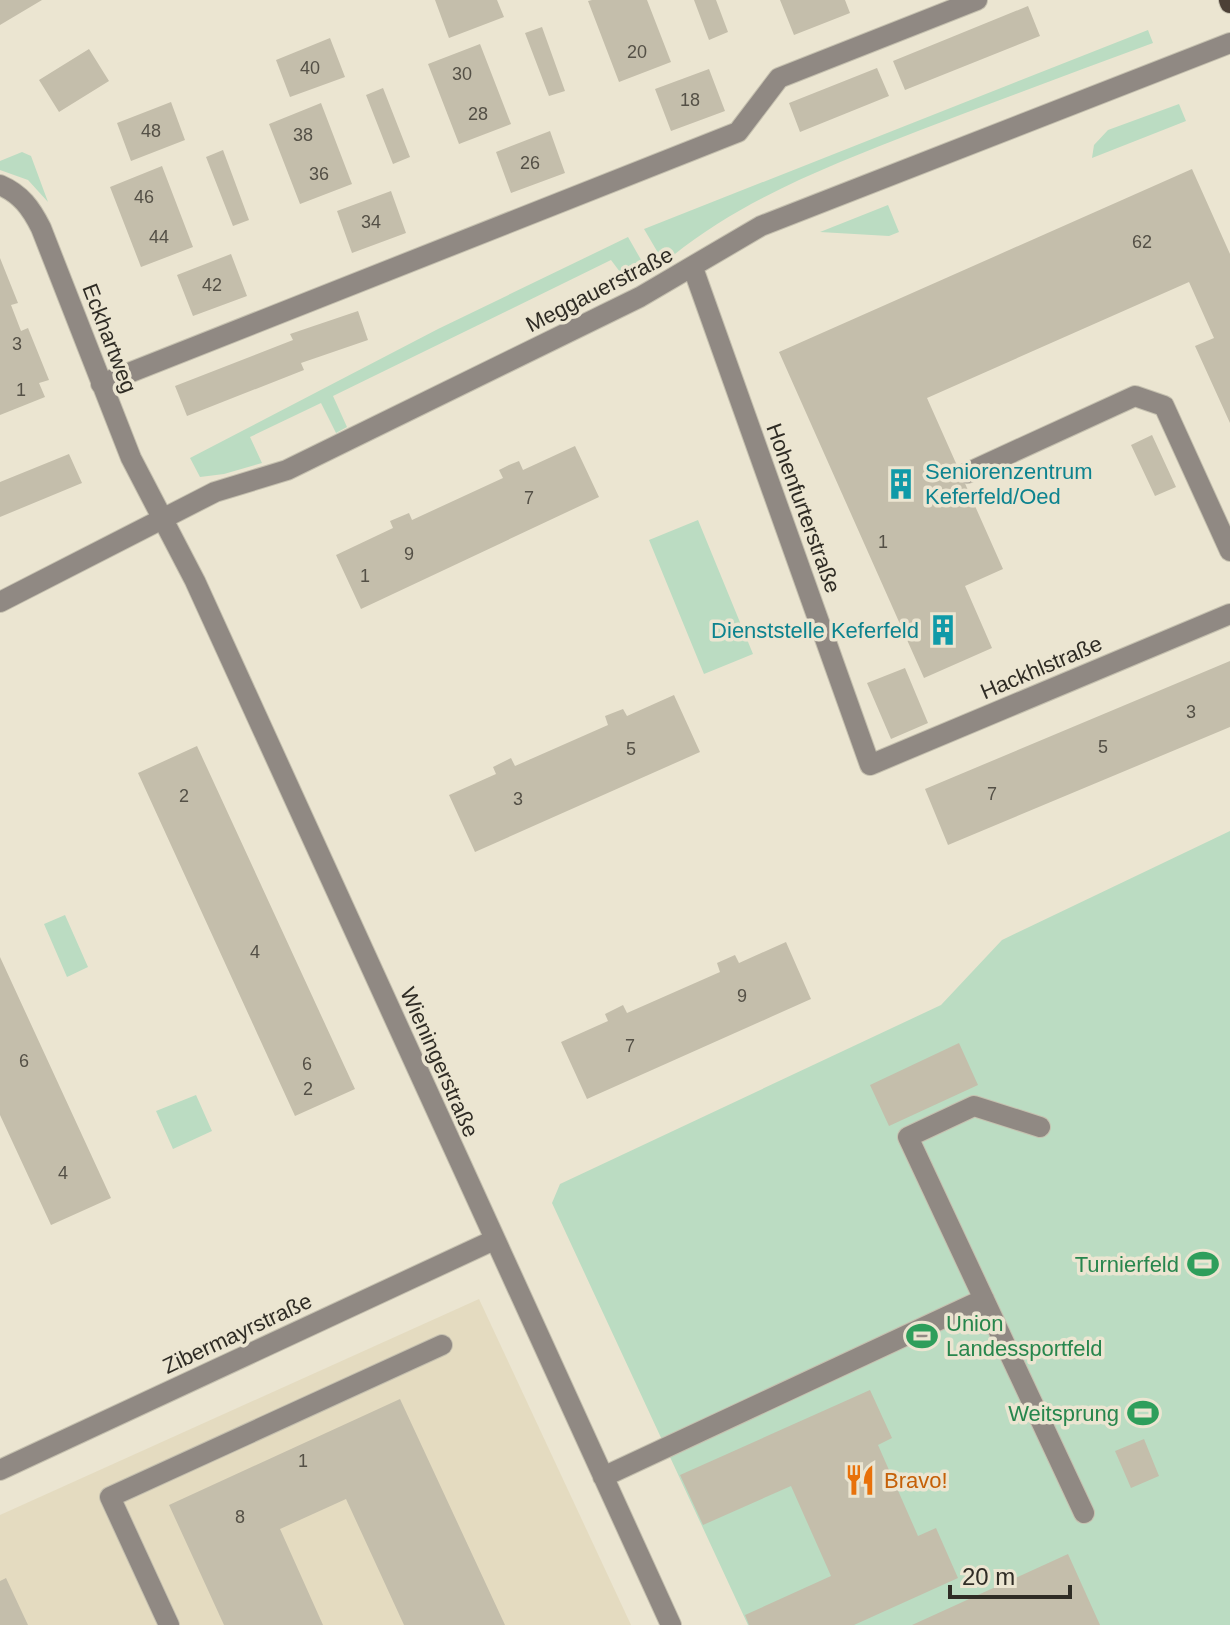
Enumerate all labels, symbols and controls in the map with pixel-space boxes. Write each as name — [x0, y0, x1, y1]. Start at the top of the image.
house number: 20 — [627, 42, 647, 62]
house number: 40 — [300, 58, 320, 78]
house number: 30 — [452, 64, 472, 84]
house number: 18 — [680, 90, 700, 110]
house number: 28 — [468, 104, 488, 124]
house number: 48 — [141, 121, 161, 141]
house number: 38 — [293, 125, 313, 145]
house number: 26 — [520, 153, 540, 173]
house number: 36 — [309, 164, 329, 184]
house number: 46 — [134, 187, 154, 207]
house number: 34 — [361, 212, 381, 232]
house number: 44 — [149, 227, 169, 247]
house number: 62 — [1132, 232, 1152, 252]
street label: Meggauerstraße — [522, 242, 677, 337]
house number: 42 — [202, 275, 222, 295]
street label: Eckhartweg — [77, 280, 142, 396]
house number: 3 — [12, 334, 22, 354]
house number: 1 — [16, 380, 26, 400]
street label: Hohenfurterstraße — [761, 420, 846, 596]
place label: Seniorenzentrum Keferfeld/Oed — [925, 459, 1093, 509]
building icon: Seniorenzentrum Keferfeld/Oed — [884, 467, 918, 501]
house number: 7 — [524, 488, 534, 508]
house number: 1 — [878, 532, 888, 552]
house number: 9 — [404, 544, 414, 564]
house number: 1 — [360, 566, 370, 586]
building icon: Dienststelle Keferfeld — [926, 613, 960, 647]
place label: Dienststelle Keferfeld — [711, 618, 919, 643]
street label: Hackhlstraße — [977, 631, 1106, 704]
house number: 3 — [1186, 702, 1196, 722]
house number: 5 — [1098, 737, 1108, 757]
house number: 5 — [626, 739, 636, 759]
house number: 7 — [987, 784, 997, 804]
house number: 2 — [179, 786, 189, 806]
house number: 3 — [513, 789, 523, 809]
house number: 4 — [250, 942, 260, 962]
street label: Wieningerstraße — [395, 983, 484, 1141]
house number: 9 — [737, 986, 747, 1006]
house number: 7 — [625, 1036, 635, 1056]
house number: 6 — [19, 1051, 29, 1071]
house number: 6 — [302, 1054, 312, 1074]
house number: 2 — [303, 1079, 313, 1099]
house number: 4 — [58, 1163, 68, 1183]
sports icon: Turnierfeld — [1186, 1247, 1220, 1281]
place label: Turnierfeld — [1075, 1252, 1179, 1277]
street label: Zibermayrstraße — [159, 1288, 316, 1379]
place label: Union Landessportfeld — [946, 1311, 1103, 1361]
sports icon: Union Landessportfeld — [905, 1319, 939, 1353]
sports icon: Weitsprung — [1126, 1396, 1160, 1430]
place label: Weitsprung — [1008, 1401, 1119, 1426]
house number: 1 — [298, 1451, 308, 1471]
restaurant icon: Bravo! — [843, 1463, 877, 1497]
place label: Bravo! — [884, 1468, 948, 1493]
house number: 8 — [235, 1507, 245, 1527]
scale bar — [950, 1549, 1070, 1599]
text: 20 m — [962, 1563, 1015, 1590]

